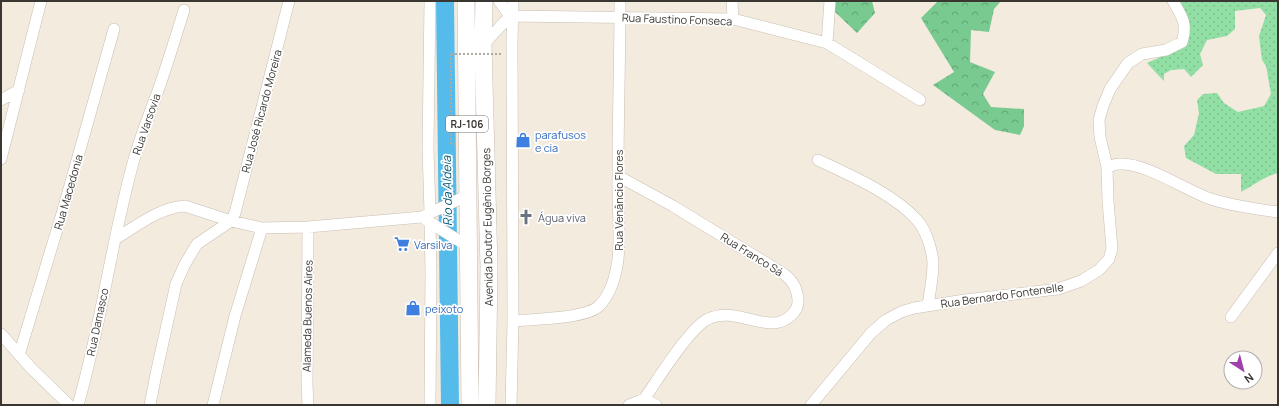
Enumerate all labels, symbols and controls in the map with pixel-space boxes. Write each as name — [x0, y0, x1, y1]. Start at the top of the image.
street label: Rua Faustino Fonseca — [622, 10, 732, 28]
street label: Rua José Ricardo Moreira — [237, 48, 285, 174]
street label: Rua Varsovia — [128, 91, 164, 157]
road number: RJ-106 — [446, 116, 488, 132]
place label: parafusos e cia — [535, 127, 586, 155]
shop icon: parafusos e cia — [514, 131, 532, 149]
street label: Avenida Doutor Eugênio Borges — [478, 147, 496, 306]
street label: Rua Venâncio Flores — [611, 149, 626, 251]
street label: Rua Macedonia — [50, 153, 86, 231]
water label: Rio da Aldeia — [438, 155, 456, 226]
church icon: Água viva — [517, 208, 535, 226]
place label: Água viva — [538, 210, 586, 225]
street label: Rua Franco Sá — [718, 229, 786, 279]
supermarket icon: Varsilva — [393, 235, 411, 253]
place label: Varsilva — [414, 237, 452, 252]
street label: Alameda Buenos Aires — [299, 260, 315, 372]
street label: Rua Bernardo Fontenelle — [940, 279, 1065, 311]
street label: Rua Damasco — [82, 286, 112, 357]
shop icon: peixoto — [404, 299, 422, 317]
place label: peixoto — [425, 301, 464, 316]
north arrow — [1223, 350, 1263, 390]
text: N — [1241, 370, 1257, 387]

